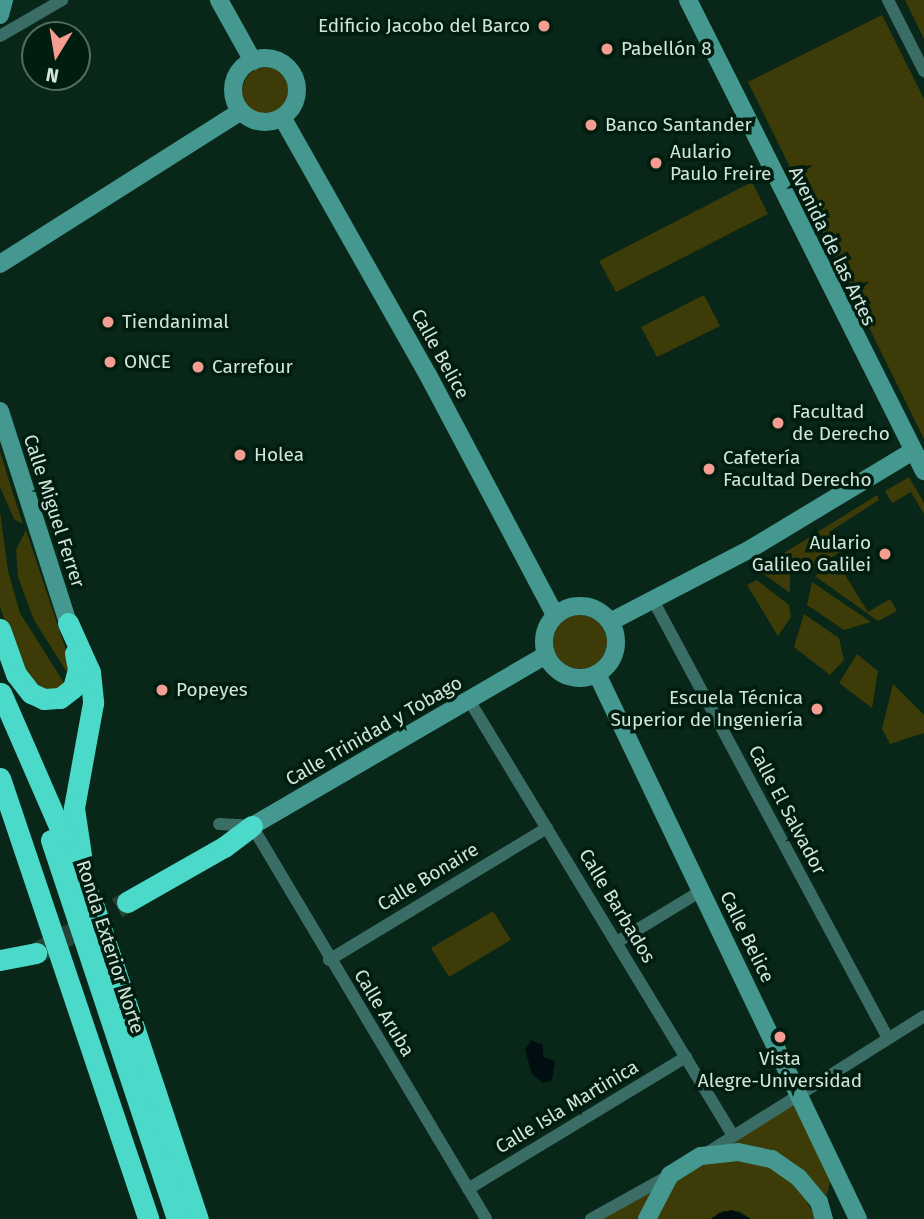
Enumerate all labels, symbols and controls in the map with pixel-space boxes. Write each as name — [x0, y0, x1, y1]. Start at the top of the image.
place label: Edificio Jacobo del Barco — [318, 15, 530, 37]
marker: Edificio Jacobo del Barco — [536, 18, 552, 34]
north arrow — [21, 21, 91, 91]
place label: Pabellón 8 — [621, 38, 712, 60]
marker: Pabellón 8 — [599, 41, 615, 57]
text: N — [44, 63, 61, 88]
place label: Banco Santander — [605, 114, 752, 136]
marker: Banco Santander — [583, 117, 599, 133]
place label: Aulario Paulo Freire — [670, 141, 771, 185]
marker: Aulario Paulo Freire — [648, 155, 664, 171]
street label: Avenida de las Artes — [784, 163, 880, 329]
street label: Calle Belice — [406, 305, 474, 403]
place label: Tiendanimal — [122, 311, 229, 333]
marker: Tiendanimal — [100, 314, 116, 330]
place label: ONCE — [124, 351, 171, 373]
marker: ONCE — [102, 354, 118, 370]
place label: Carrefour — [212, 356, 293, 378]
marker: Carrefour — [190, 359, 206, 375]
place label: Facultad de Derecho — [792, 401, 890, 445]
marker: Facultad de Derecho — [770, 415, 786, 431]
street label: Calle Miguel Ferrer — [18, 432, 90, 590]
place label: Holea — [254, 444, 304, 466]
marker: Holea — [232, 447, 248, 463]
place label: Cafetería Facultad Derecho — [723, 447, 872, 491]
marker: Cafetería Facultad Derecho — [701, 461, 717, 477]
place label: Aulario Galileo Galilei — [752, 532, 871, 576]
marker: Aulario Galileo Galilei — [877, 546, 893, 562]
street label: Calle Trinidad y Tobago — [282, 671, 466, 791]
place label: Popeyes — [176, 679, 248, 701]
marker: Popeyes — [154, 682, 170, 698]
place label: Escuela Técnica Superior de Ingeniería — [610, 687, 803, 731]
marker: Escuela Técnica Superior de Ingeniería — [809, 701, 825, 717]
street label: Calle El Salvador — [743, 742, 831, 878]
street label: Calle Bonaire — [373, 838, 483, 916]
street label: Calle Barbados — [574, 845, 660, 967]
street label: Ronda Exterior Norte — [71, 857, 149, 1037]
street label: Calle Belice — [715, 888, 779, 986]
street label: Calle Aruba — [349, 965, 419, 1061]
marker: Vista Alegre-Universidad — [772, 1029, 788, 1045]
place label: Vista Alegre-Universidad — [698, 1048, 862, 1092]
street label: Calle Isla Martinica — [491, 1055, 643, 1159]

